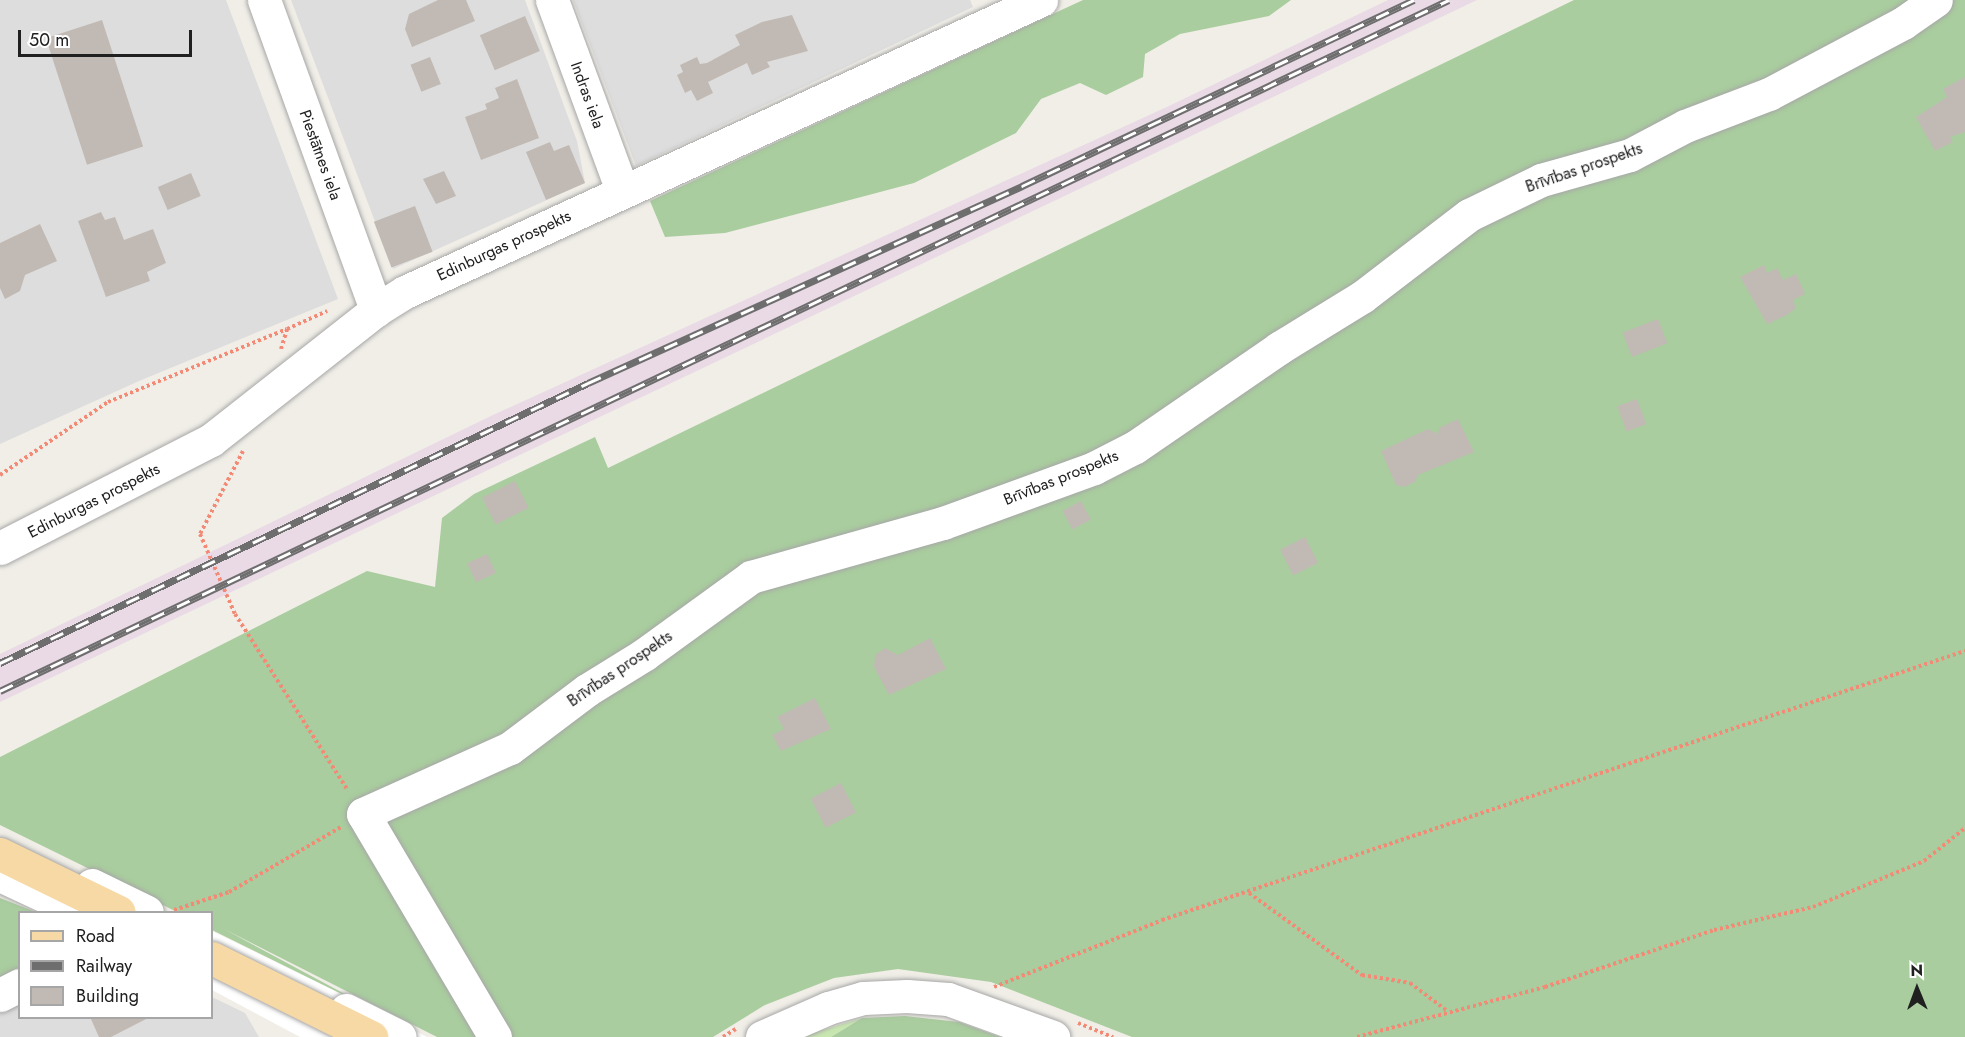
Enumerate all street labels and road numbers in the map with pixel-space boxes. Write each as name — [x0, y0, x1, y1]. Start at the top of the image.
street label: Indras iela — [566, 59, 608, 131]
street label: Piestātnes iela — [295, 107, 345, 203]
street label: Brīvības prospekts — [1523, 139, 1645, 197]
street label: Edinburgas prospekts — [434, 207, 574, 285]
street label: Brīvības prospekts — [1001, 446, 1121, 510]
street label: Edinburgas prospekts — [25, 459, 163, 543]
street label: Brīvības prospekts — [564, 627, 676, 711]

